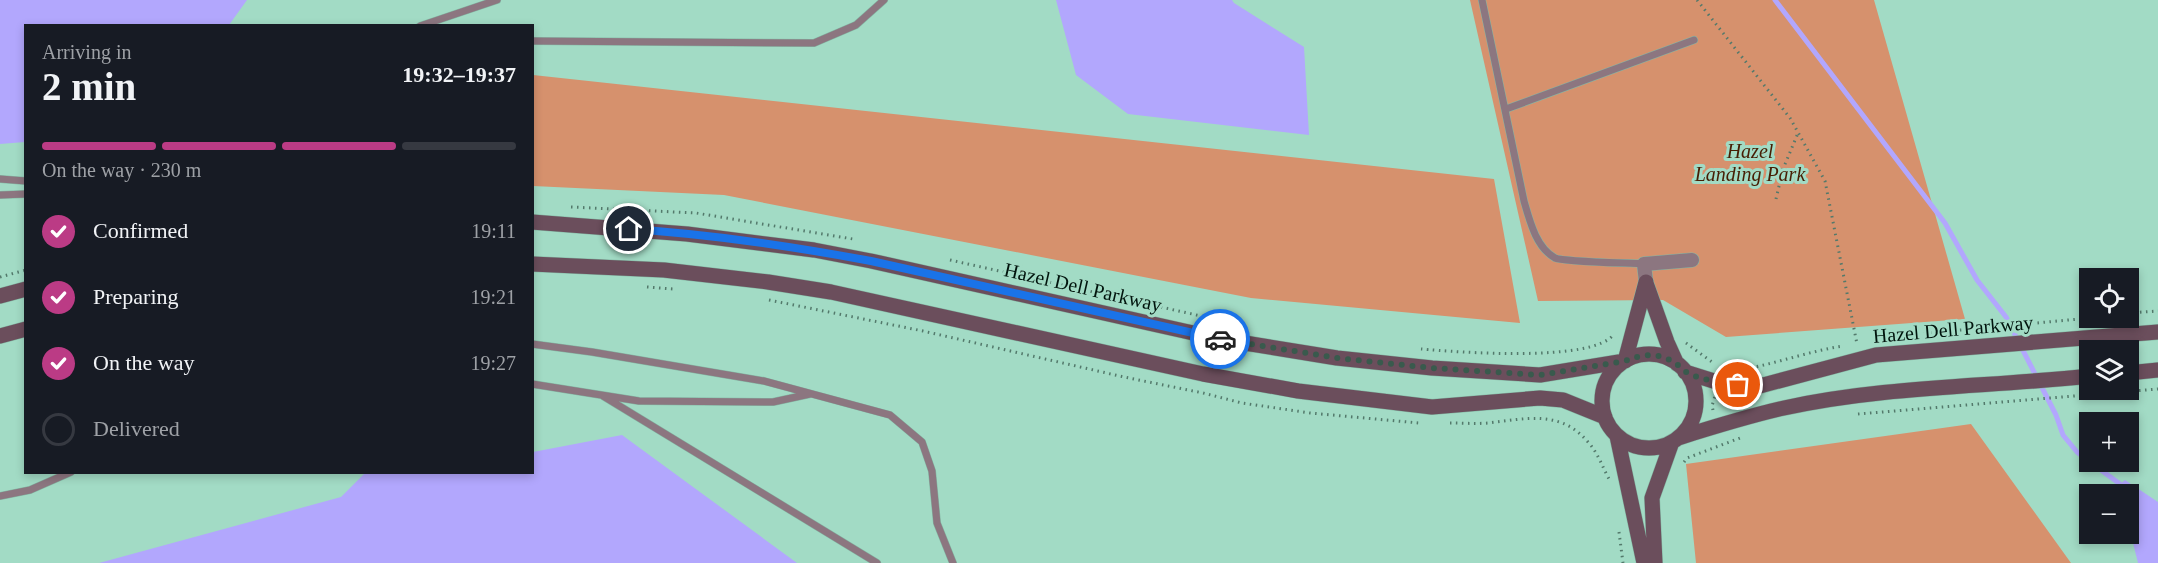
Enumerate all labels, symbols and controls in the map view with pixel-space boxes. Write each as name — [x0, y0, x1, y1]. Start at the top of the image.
text: Arriving in — [42, 41, 131, 63]
text: 19:32–19:37 — [402, 62, 516, 87]
text: 2 min — [42, 65, 136, 108]
park label: Hazel Landing Park — [1694, 140, 1806, 186]
text: On the way · 230 m — [42, 159, 201, 181]
pin — [603, 203, 654, 254]
icon: home — [612, 212, 645, 245]
icon: check — [42, 215, 75, 248]
text: Confirmed — [93, 218, 188, 243]
text: 19:11 — [471, 220, 516, 242]
street label: Hazel Dell Parkway — [1002, 258, 1164, 317]
map controls — [2079, 268, 2139, 544]
button: locate — [2079, 268, 2139, 328]
icon: check — [42, 281, 75, 314]
text: Preparing — [93, 284, 179, 309]
text: 19:21 — [470, 286, 516, 308]
courier — [1190, 309, 1250, 369]
street label: Hazel Dell Parkway — [1872, 311, 2034, 348]
icon: car — [1204, 323, 1237, 356]
button: layers — [2079, 340, 2139, 400]
icon: check — [42, 347, 75, 380]
text: On the way — [93, 350, 194, 375]
text: 19:27 — [470, 352, 516, 374]
pin — [1712, 359, 1763, 410]
icon: bag — [1721, 368, 1754, 401]
button: + — [2079, 412, 2139, 472]
text: Delivered — [93, 416, 180, 441]
button: − — [2079, 484, 2139, 544]

